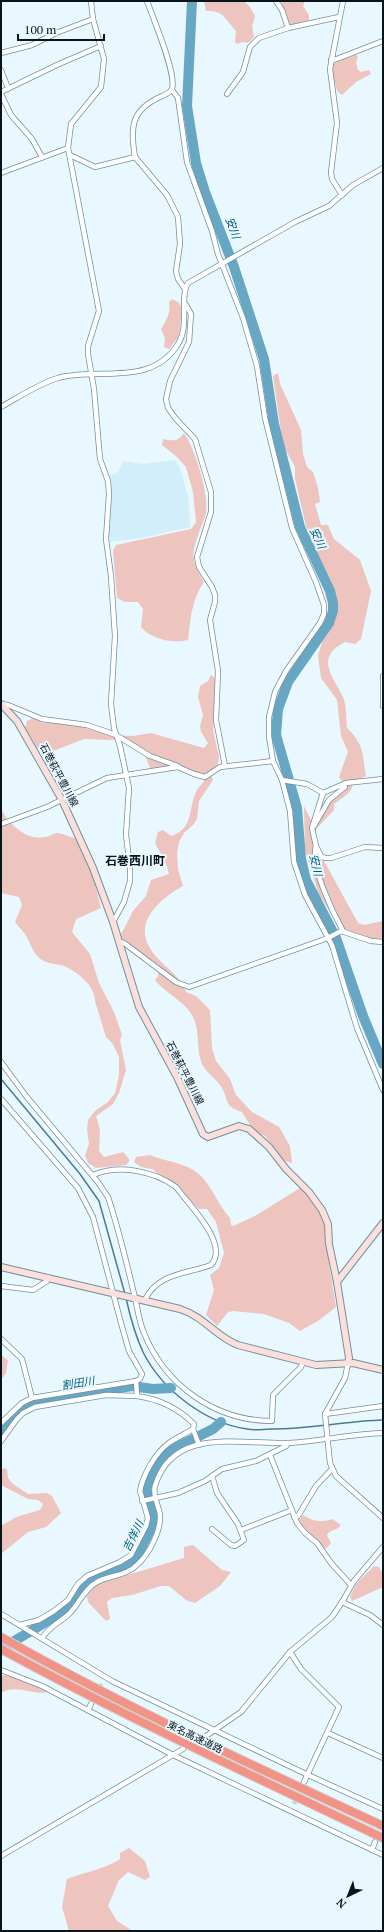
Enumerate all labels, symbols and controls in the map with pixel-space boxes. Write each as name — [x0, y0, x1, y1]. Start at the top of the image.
scale bar — [18, 16, 104, 42]
text: 100 m — [24, 22, 57, 37]
water label: 安川 — [223, 215, 244, 242]
water label: 安川 — [307, 525, 329, 552]
street label: 石巻萩平豊川線 — [37, 741, 81, 809]
district label: 石巻西川町 — [105, 853, 165, 868]
water label: 安川 — [307, 853, 326, 878]
street label: 石巻萩平豊川線 — [163, 1039, 207, 1107]
water label: 割田川 — [61, 1373, 96, 1392]
water label: 吉佯川 — [119, 1517, 147, 1554]
street label: 東名高速道路 — [165, 1718, 225, 1756]
north arrow — [328, 1876, 368, 1916]
text: N — [333, 1895, 349, 1911]

